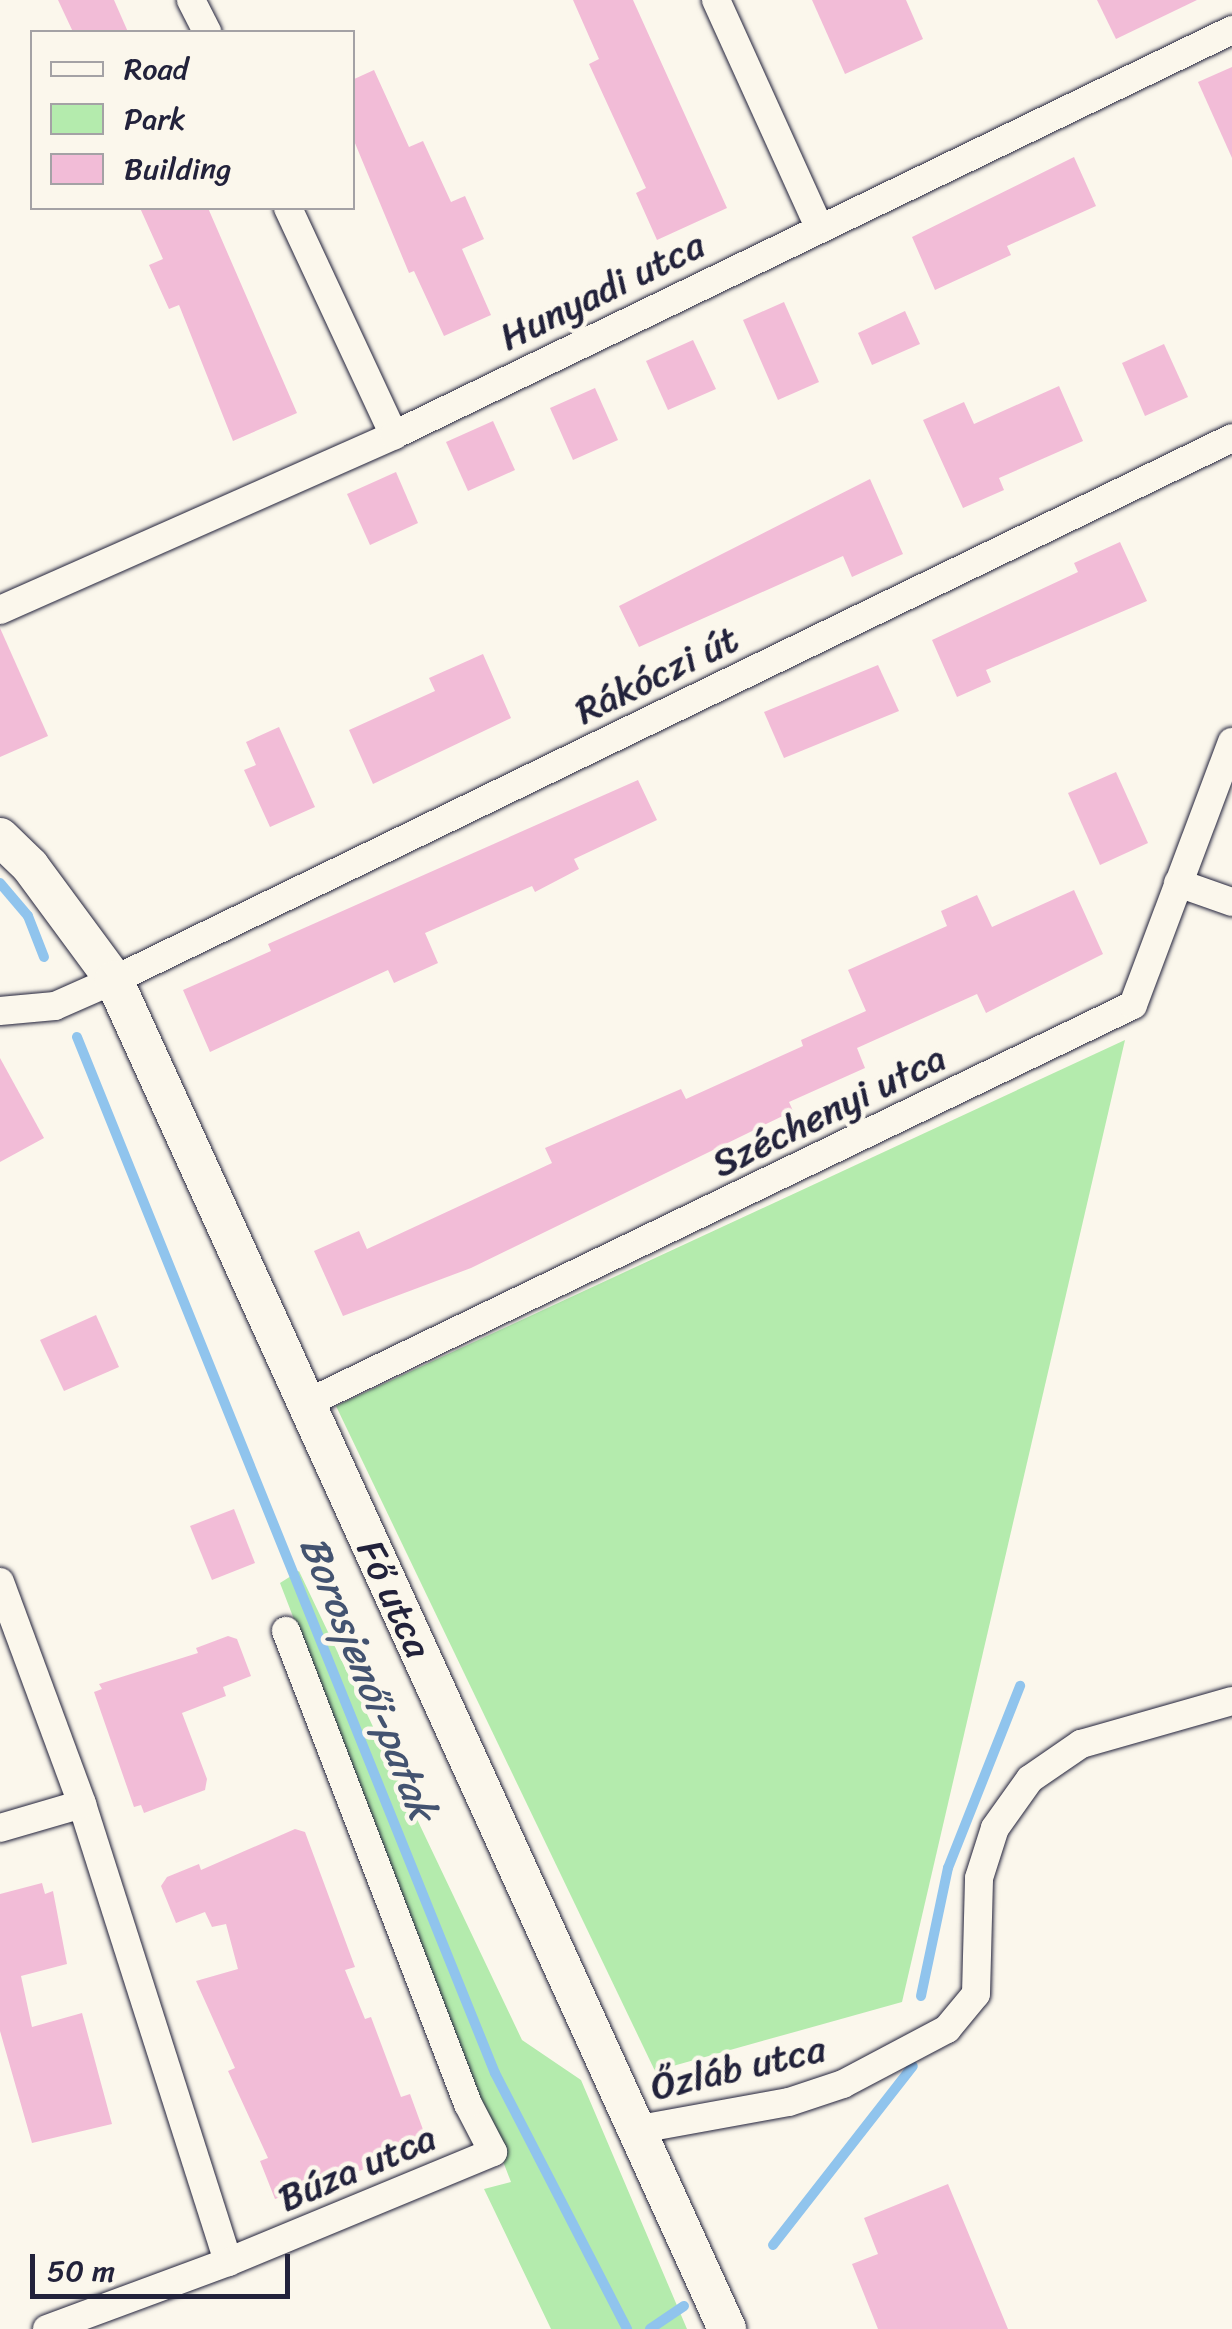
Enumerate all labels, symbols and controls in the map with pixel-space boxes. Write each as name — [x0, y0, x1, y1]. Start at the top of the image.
legend — [30, 30, 355, 210]
text: Road — [124, 42, 188, 96]
text: Park — [124, 92, 186, 146]
text: Building — [124, 142, 231, 196]
street label: Hunyadi utca — [492, 222, 712, 360]
street label: Rákóczi út — [568, 616, 746, 734]
street label: Széchenyi utca — [704, 1035, 954, 1187]
water label: Borosjenői-patak — [289, 1529, 447, 1827]
street label: Fő utca — [347, 1533, 441, 1665]
street label: Őzláb utca — [646, 2026, 830, 2110]
street label: Búza utca — [272, 2115, 442, 2221]
scale bar — [35, 2234, 295, 2296]
text: 50 m — [47, 2244, 115, 2298]

